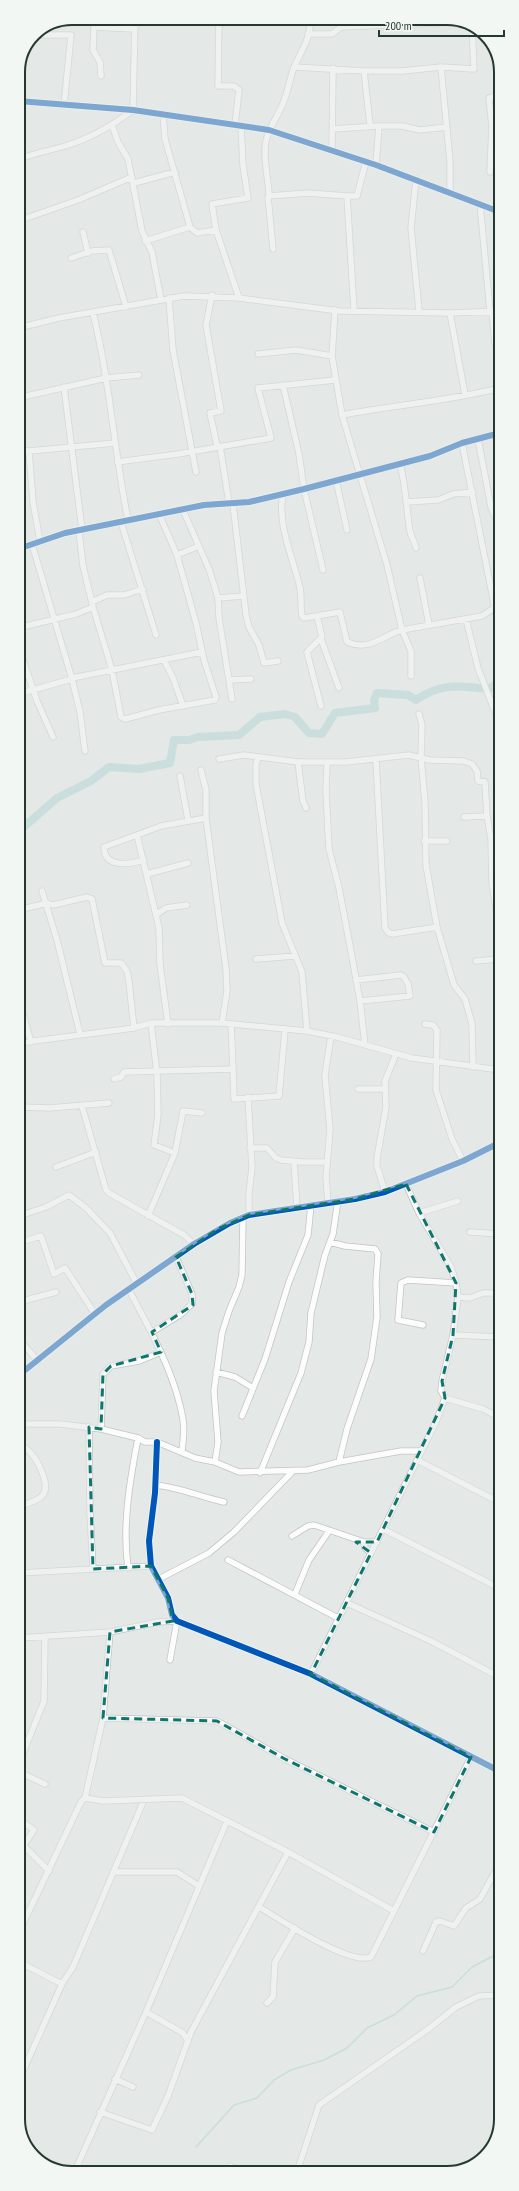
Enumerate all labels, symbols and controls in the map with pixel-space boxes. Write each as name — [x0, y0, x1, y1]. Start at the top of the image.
scale bar — [379, 12, 504, 38]
text: 200 m — [385, 18, 412, 33]

